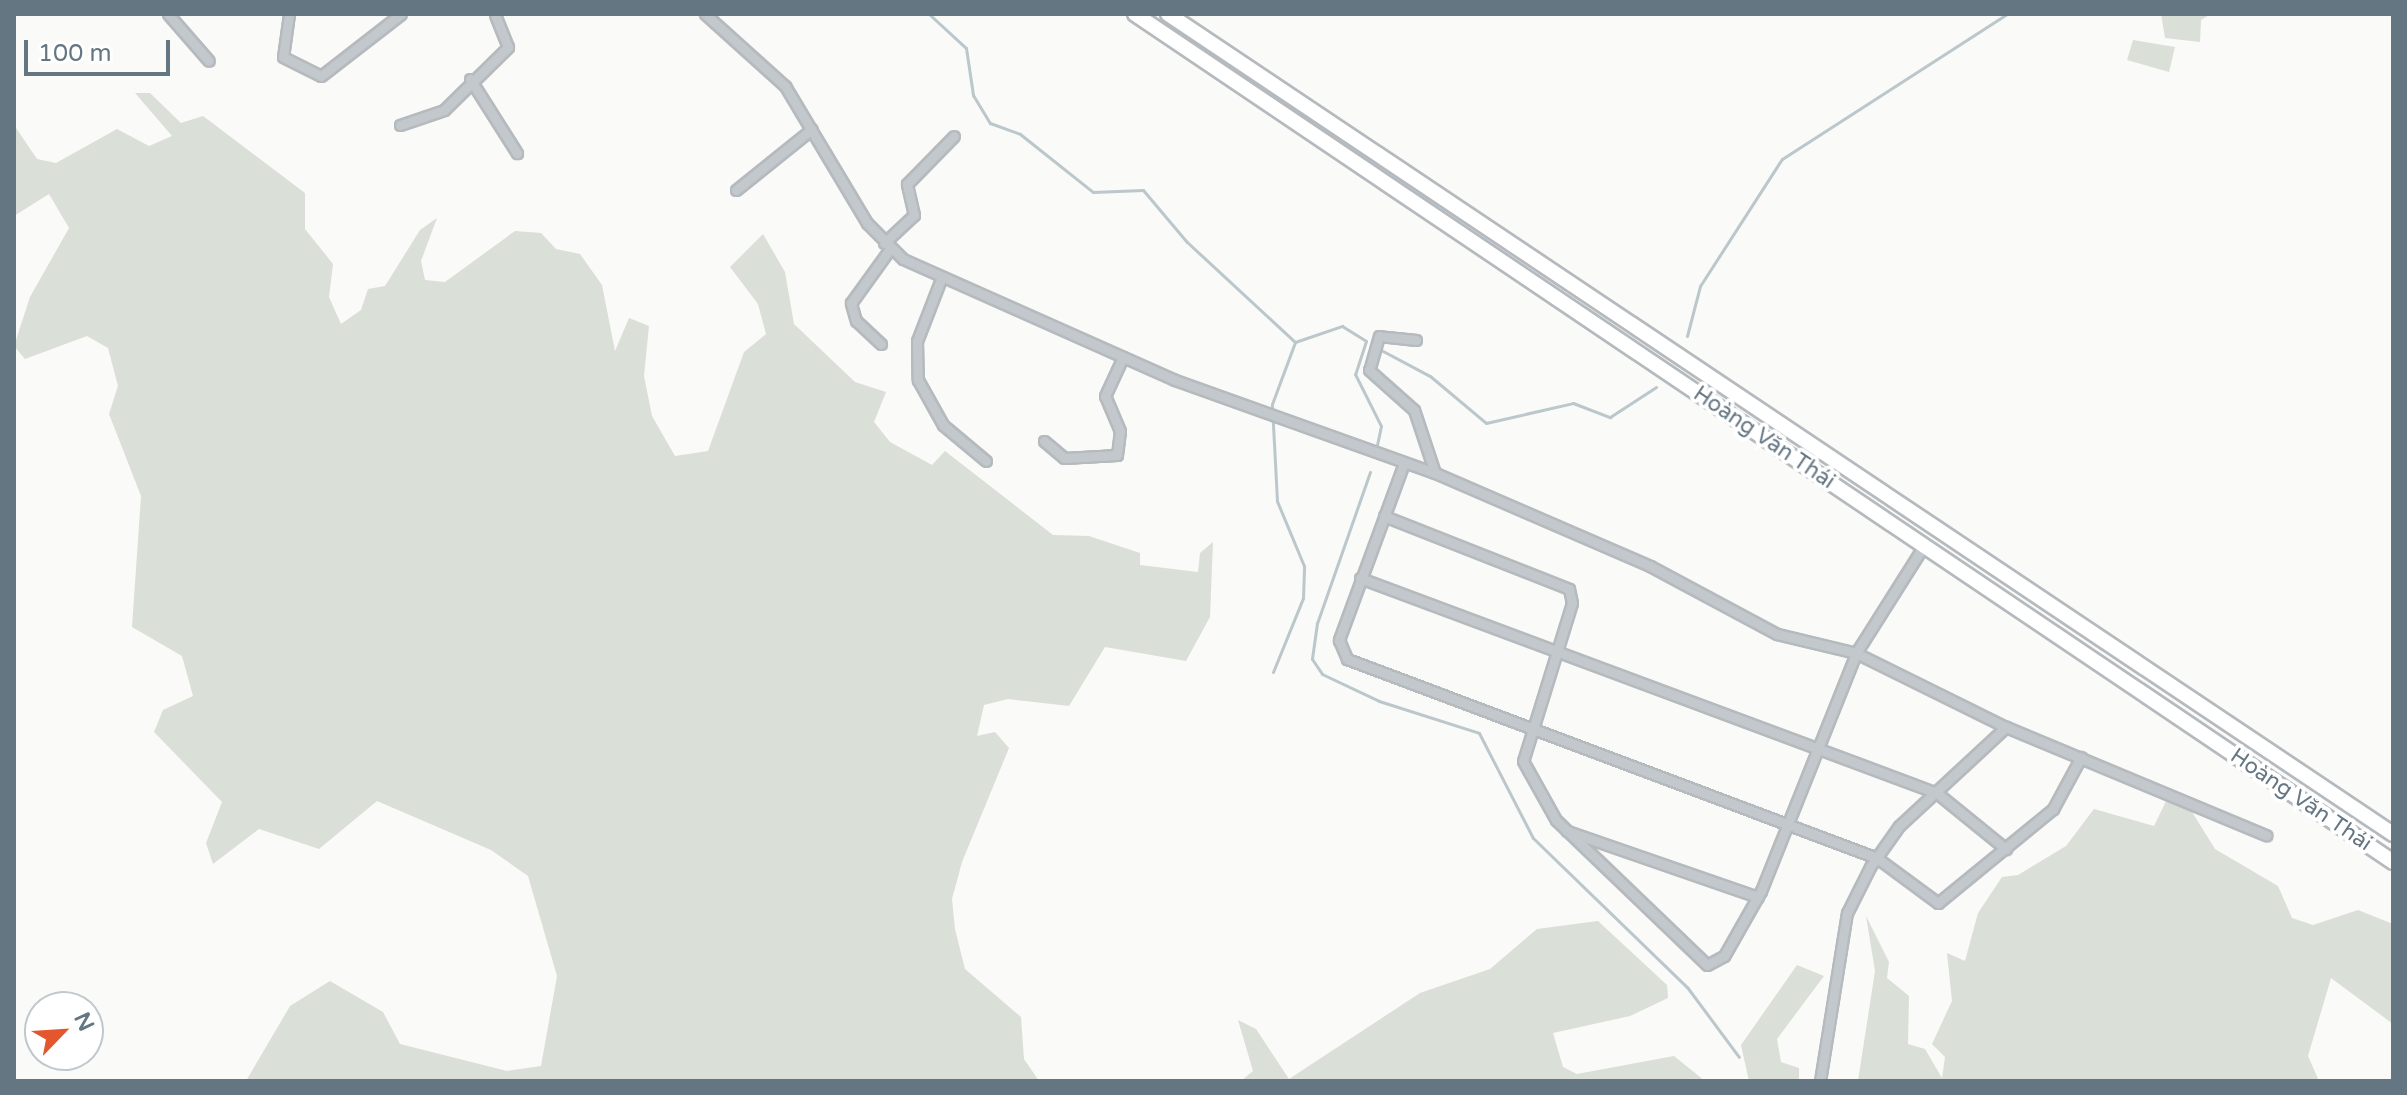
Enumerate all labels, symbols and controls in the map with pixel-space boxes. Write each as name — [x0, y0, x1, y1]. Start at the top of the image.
scale bar — [28, 24, 174, 74]
text: 100 m — [38, 39, 112, 68]
street label: Hoàng Văn Thái — [1688, 381, 1840, 495]
street label: Hoàng Văn Thái — [2225, 743, 2377, 857]
north arrow — [24, 991, 104, 1071]
text: N — [68, 1008, 99, 1035]

